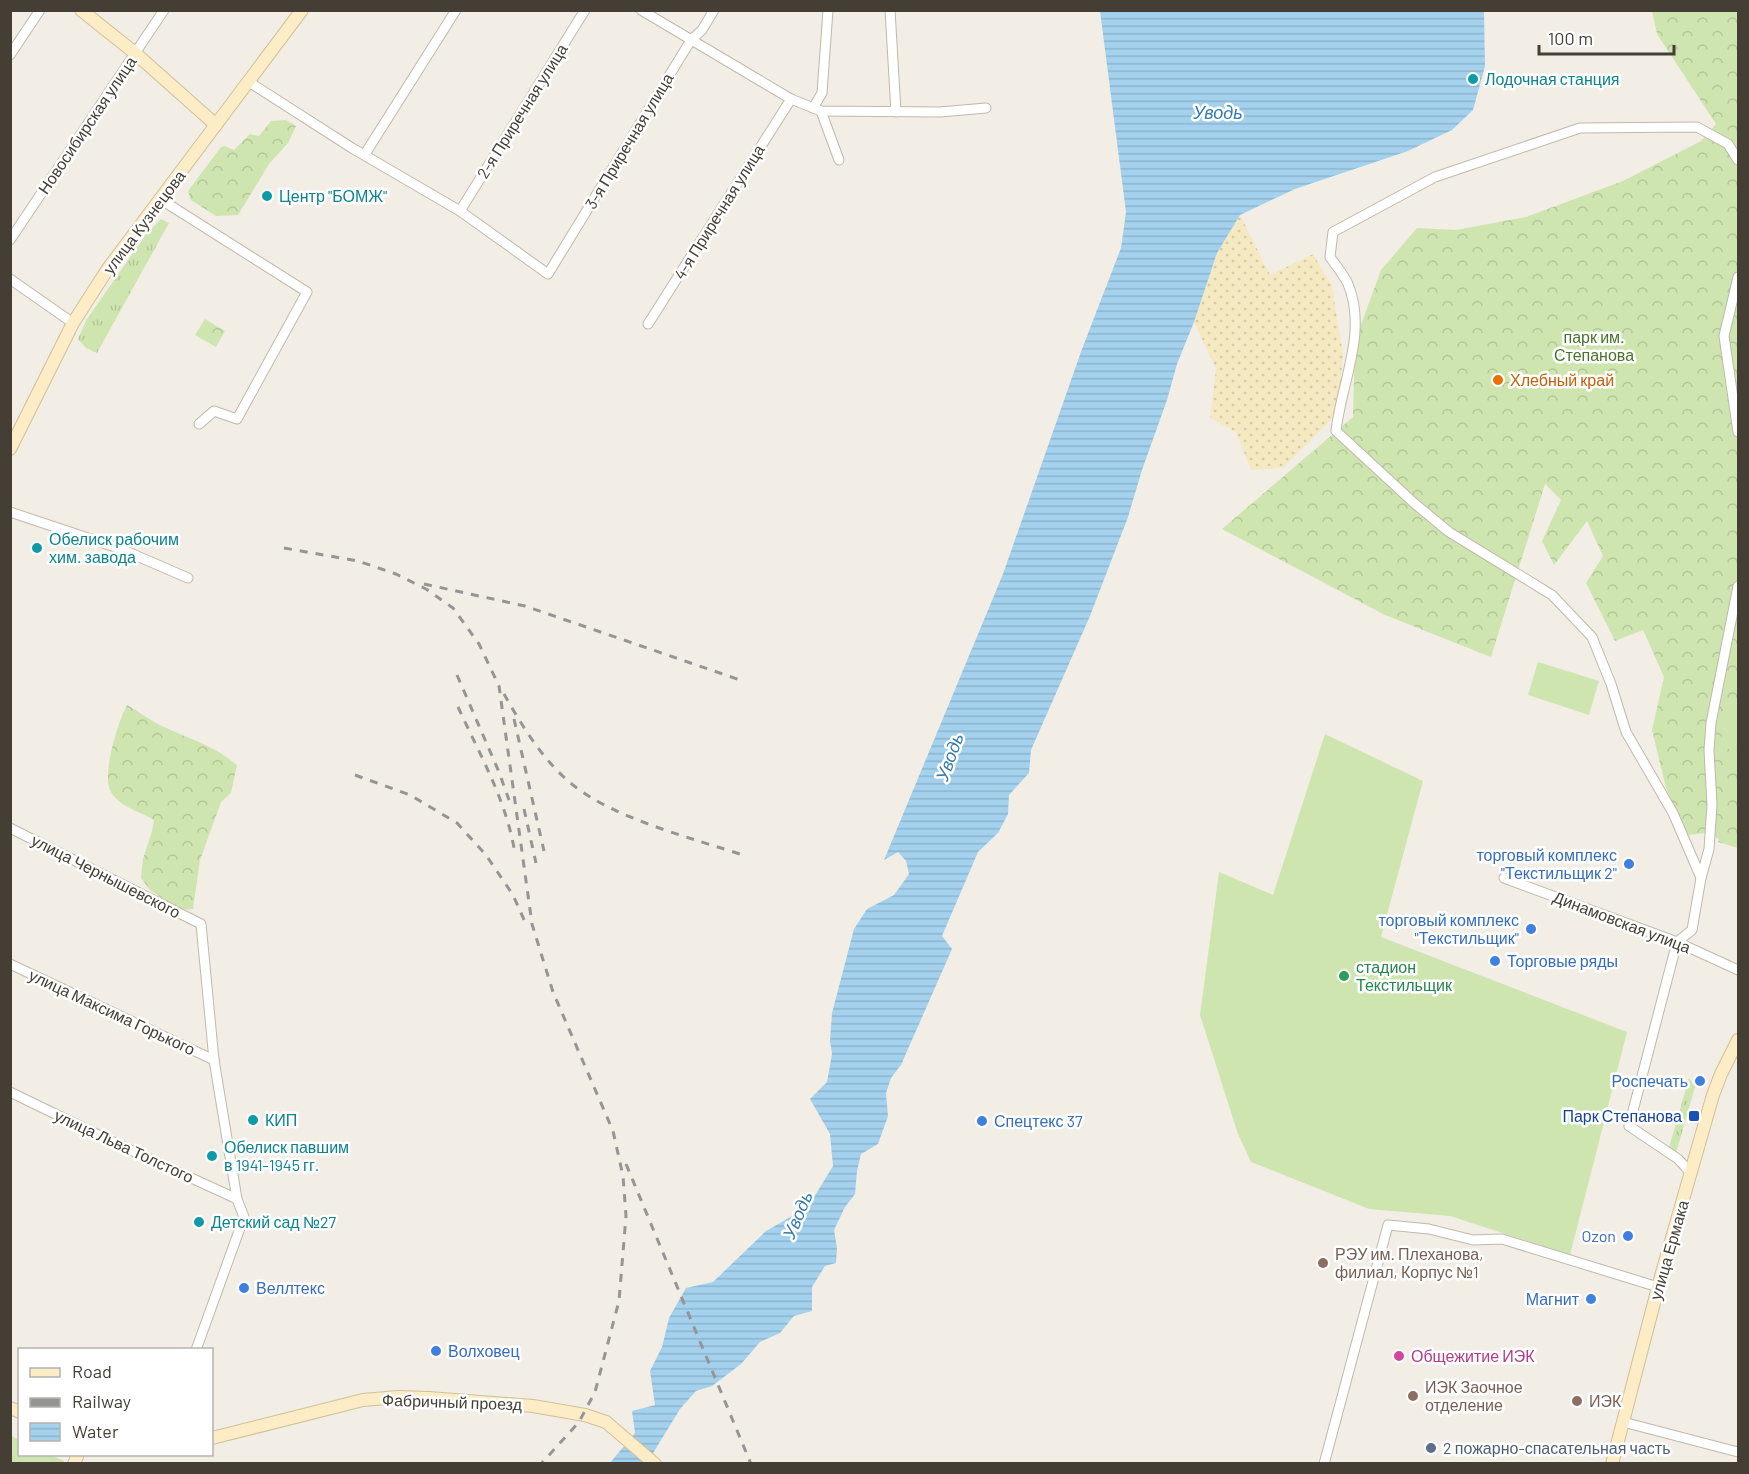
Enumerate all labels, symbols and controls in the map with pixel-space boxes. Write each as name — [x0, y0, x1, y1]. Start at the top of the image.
scale bar — [1539, 18, 1674, 56]
text: 100 m — [1548, 27, 1593, 49]
street label: 2-я Приречная улица — [472, 40, 571, 182]
street label: Новосибирская улица — [33, 52, 140, 197]
street label: 3-я Приречная улица — [581, 69, 677, 212]
place label: Лодочная станция — [1485, 69, 1620, 88]
marker: Лодочная станция — [1466, 72, 1480, 86]
water label: Уводь — [1192, 101, 1243, 123]
street label: 4-я Приречная улица — [669, 141, 768, 283]
street label: улица Кузнецова — [98, 166, 189, 277]
place label: Центр "БОМЖ" — [279, 186, 387, 205]
marker: Центр "БОМЖ" — [260, 189, 274, 203]
park label: парк им. Степанова — [1554, 327, 1634, 364]
place label: Хлебный край — [1510, 370, 1614, 389]
marker: Хлебный край — [1491, 373, 1505, 387]
place label: Обелиск рабочим хим. завода — [49, 529, 179, 566]
marker: Обелиск рабочим хим. завода — [30, 541, 44, 555]
water label: Уводь — [930, 730, 968, 785]
street label: улица Чернышевского — [29, 830, 184, 921]
place label: торговый комплекс "Текстильщик 2" — [1476, 845, 1617, 882]
marker: торговый комплекс "Текстильщик 2" — [1622, 857, 1636, 871]
street label: Динамовская улица — [1551, 887, 1694, 957]
place label: торговый комплекс "Текстильщик" — [1378, 910, 1519, 947]
marker: торговый комплекс "Текстильщик" — [1524, 922, 1538, 936]
place label: Торговые ряды — [1507, 951, 1618, 970]
marker: Торговые ряды — [1488, 954, 1502, 968]
place label: стадион Текстильщик — [1356, 957, 1453, 994]
street label: улица Максима Горького — [26, 965, 198, 1058]
marker: стадион Текстильщик — [1337, 969, 1351, 983]
place label: Роспечать — [1612, 1071, 1688, 1090]
marker: Роспечать — [1693, 1074, 1707, 1088]
street label: улица Льва Толстого — [52, 1105, 197, 1186]
place label: Парк Степанова — [1562, 1106, 1682, 1125]
marker: Парк Степанова — [1687, 1109, 1701, 1123]
place label: КИП — [265, 1110, 297, 1129]
place label: Спецтекс 37 — [994, 1111, 1083, 1130]
marker: КИП — [246, 1113, 260, 1127]
marker: Спецтекс 37 — [975, 1114, 989, 1128]
place label: Обелиск павшим в 1941-1945 гг. — [224, 1137, 349, 1174]
marker: Обелиск павшим в 1941-1945 гг. — [205, 1149, 219, 1163]
water label: Уводь — [777, 1188, 817, 1243]
street label: улица Ермака — [1645, 1198, 1692, 1302]
place label: Детский сад №27 — [211, 1212, 337, 1231]
marker: Детский сад №27 — [192, 1215, 206, 1229]
place label: Ozon — [1582, 1226, 1616, 1245]
marker: Ozon — [1621, 1229, 1635, 1243]
place label: РЭУ им. Плеханова, филиал, Корпус №1 — [1335, 1244, 1483, 1281]
marker: РЭУ им. Плеханова, филиал, Корпус №1 — [1316, 1256, 1330, 1270]
place label: Веллтекс — [256, 1278, 325, 1297]
marker: Веллтекс — [237, 1281, 251, 1295]
place label: Магнит — [1526, 1289, 1580, 1308]
marker: Магнит — [1584, 1292, 1598, 1306]
place label: Волховец — [448, 1341, 520, 1360]
marker: Волховец — [429, 1344, 443, 1358]
place label: Общежитие ИЭК — [1411, 1346, 1535, 1365]
legend — [18, 1348, 213, 1456]
marker: Общежитие ИЭК — [1392, 1349, 1406, 1363]
text: Road — [72, 1360, 112, 1382]
place label: ИЭК Заочное отделение — [1425, 1377, 1523, 1414]
marker: ИЭК Заочное отделение — [1406, 1389, 1420, 1403]
text: Railway — [72, 1390, 131, 1412]
street label: Фабричный проезд — [382, 1390, 523, 1413]
place label: ИЭК — [1589, 1391, 1622, 1410]
marker: ИЭК — [1570, 1394, 1584, 1408]
text: Water — [72, 1420, 119, 1442]
place label: 2 пожарно-спасательная часть — [1443, 1438, 1671, 1457]
marker: 2 пожарно-спасательная часть — [1424, 1441, 1438, 1455]

